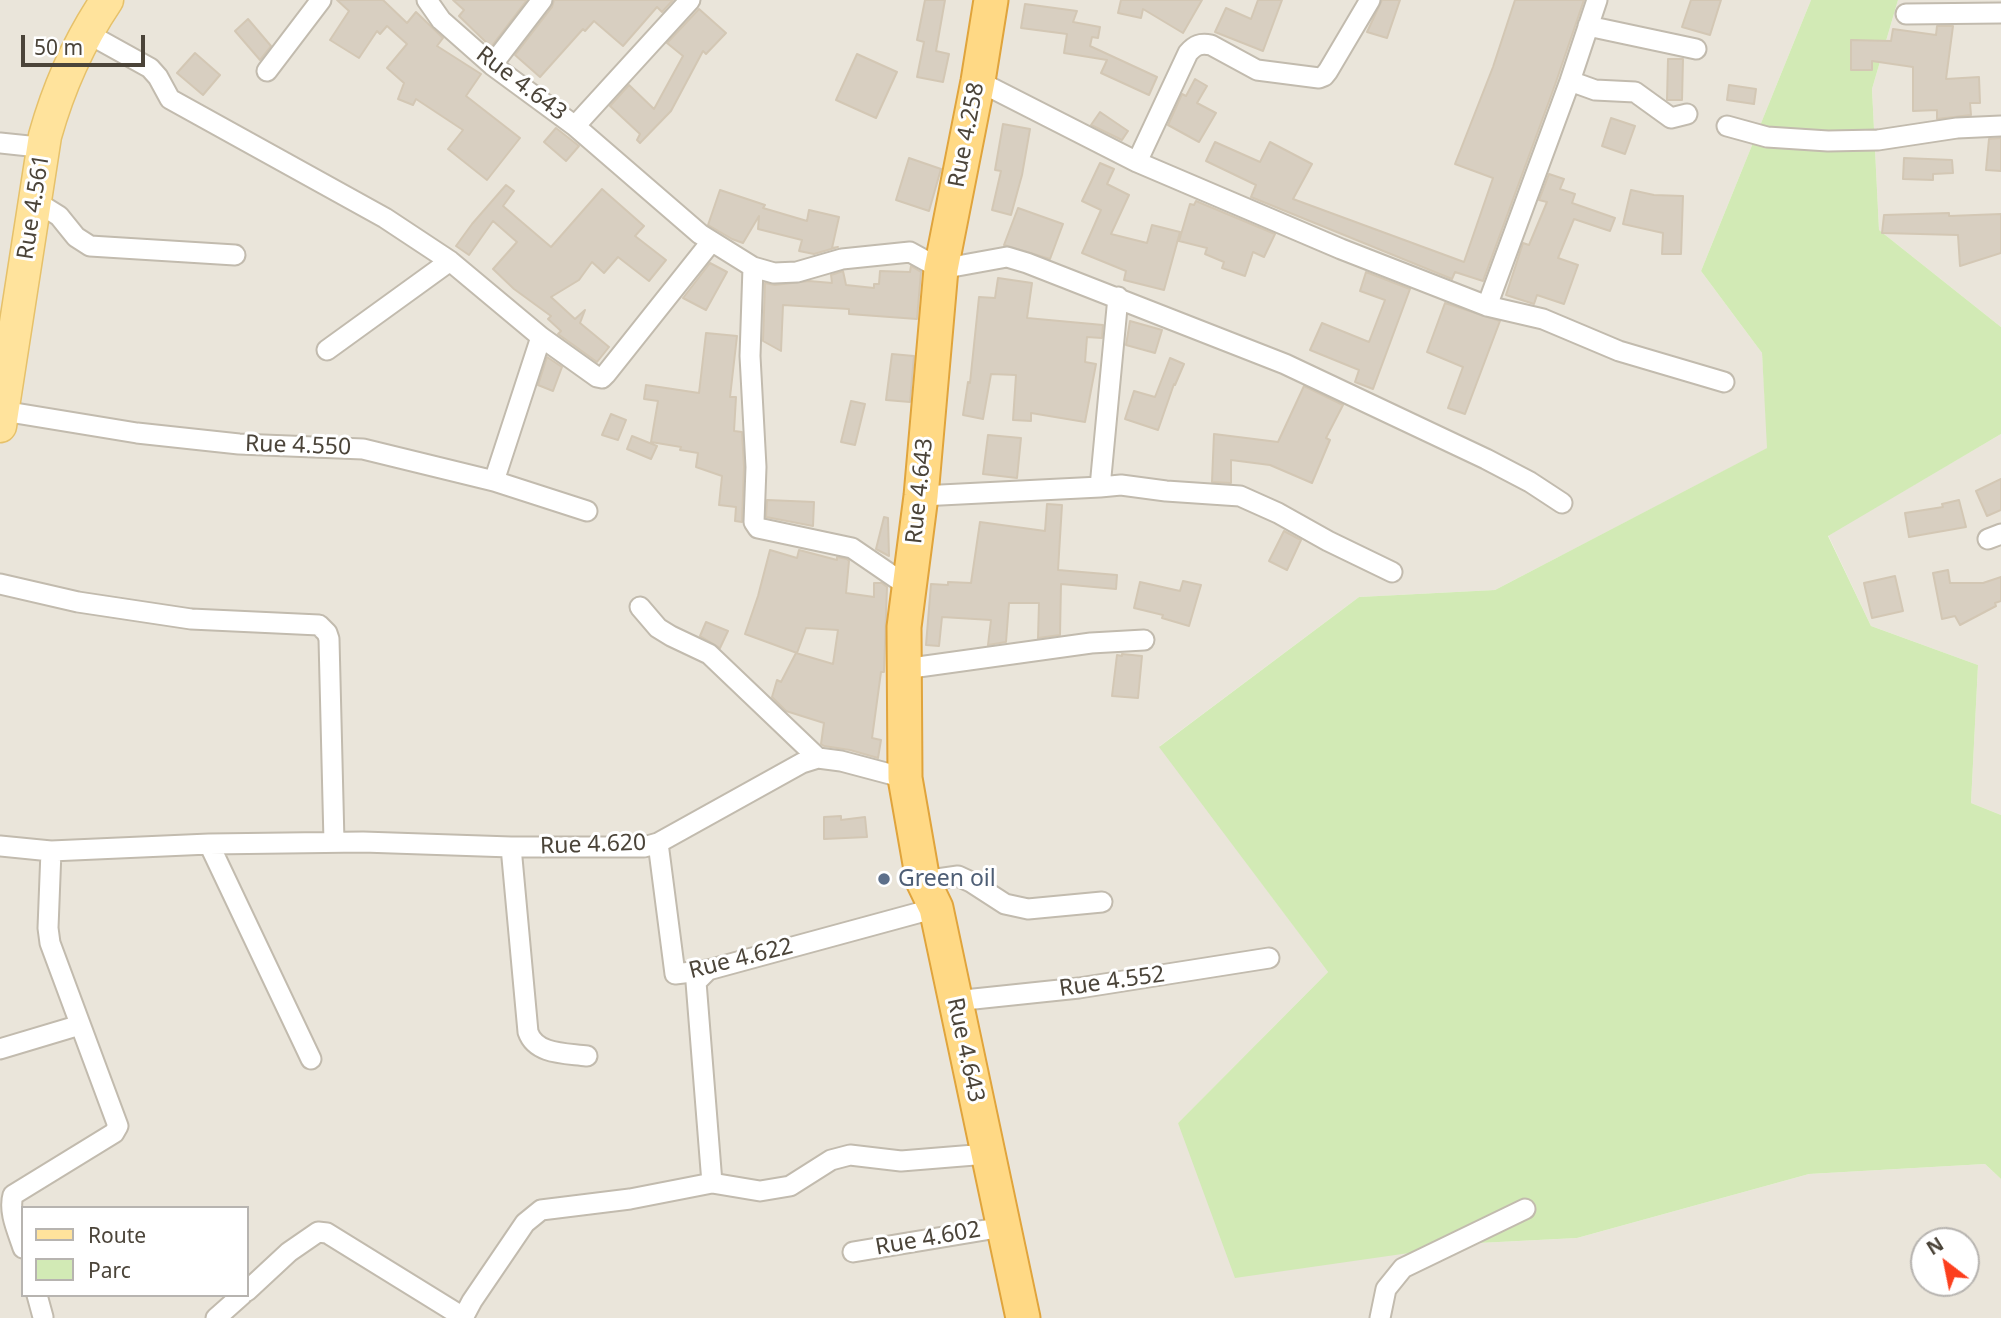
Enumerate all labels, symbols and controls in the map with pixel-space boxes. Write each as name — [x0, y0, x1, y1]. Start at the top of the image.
scale bar — [24, 21, 149, 65]
text: 50 m — [34, 33, 83, 61]
street label: Rue 4.643 — [470, 41, 572, 127]
street label: Rue 4.258 — [943, 80, 991, 190]
street label: Rue 4.561 — [12, 152, 56, 262]
street label: Rue 4.550 — [244, 430, 352, 462]
street label: Rue 4.643 — [901, 437, 939, 545]
street label: Rue 4.620 — [539, 829, 647, 861]
place label: Green oil — [898, 865, 996, 893]
marker: Green oil — [876, 871, 892, 887]
street label: Rue 4.622 — [686, 933, 796, 985]
street label: Rue 4.552 — [1057, 961, 1167, 1003]
street label: Rue 4.643 — [940, 995, 990, 1105]
legend — [21, 1206, 248, 1297]
street label: Rue 4.602 — [873, 1216, 983, 1262]
text: Route — [88, 1221, 146, 1249]
north arrow — [1910, 1227, 1980, 1297]
text: N — [1921, 1231, 1948, 1261]
text: Parc — [88, 1256, 131, 1284]

